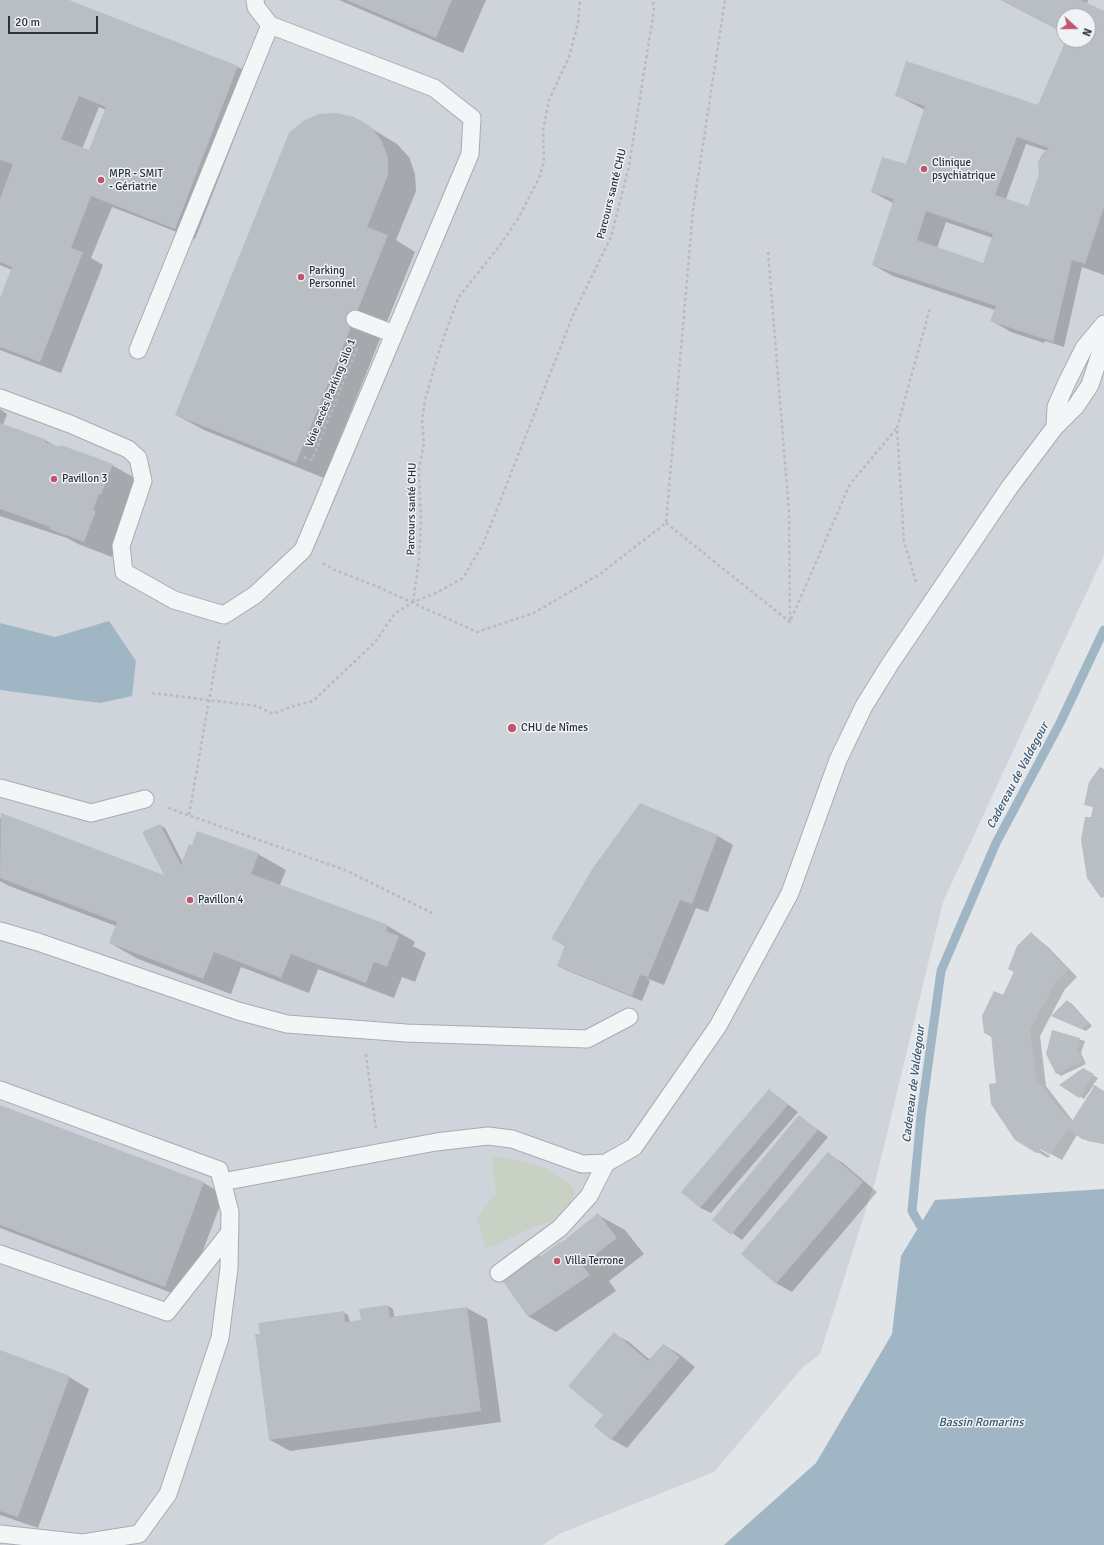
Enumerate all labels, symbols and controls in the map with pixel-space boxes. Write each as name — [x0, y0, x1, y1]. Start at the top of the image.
scale bar — [10, 8, 100, 34]
north arrow — [1056, 8, 1096, 48]
text: 20 m — [15, 15, 40, 30]
text: N — [1079, 26, 1094, 38]
street label: Parcours santé CHU — [594, 147, 630, 241]
place label: Clinique psychiatrique — [932, 156, 996, 182]
marker: Clinique psychiatrique — [919, 164, 929, 174]
place label: MPR - SMIT - Gériatrie — [109, 167, 163, 193]
marker: MPR - SMIT - Gériatrie — [96, 175, 106, 185]
place label: Parking Personnel — [309, 264, 356, 290]
marker: Parking Personnel — [296, 272, 306, 282]
street label: Voie accès Parking Silo 1 — [303, 337, 359, 449]
street label: Parcours santé CHU — [405, 462, 419, 556]
place label: Pavillon 3 — [62, 472, 108, 486]
marker: Pavillon 3 — [49, 474, 59, 484]
place label: CHU de Nîmes — [521, 721, 588, 735]
water label: Cadereau de Valdegour — [984, 721, 1052, 831]
marker: CHU de Nîmes — [506, 722, 518, 734]
place label: Pavillon 4 — [198, 893, 244, 907]
marker: Pavillon 4 — [185, 895, 195, 905]
water label: Cadereau de Valdegour — [900, 1025, 928, 1143]
place label: Villa Terrone — [565, 1254, 624, 1268]
marker: Villa Terrone — [552, 1256, 562, 1266]
water label: Bassin Romarins — [939, 1416, 1023, 1430]

